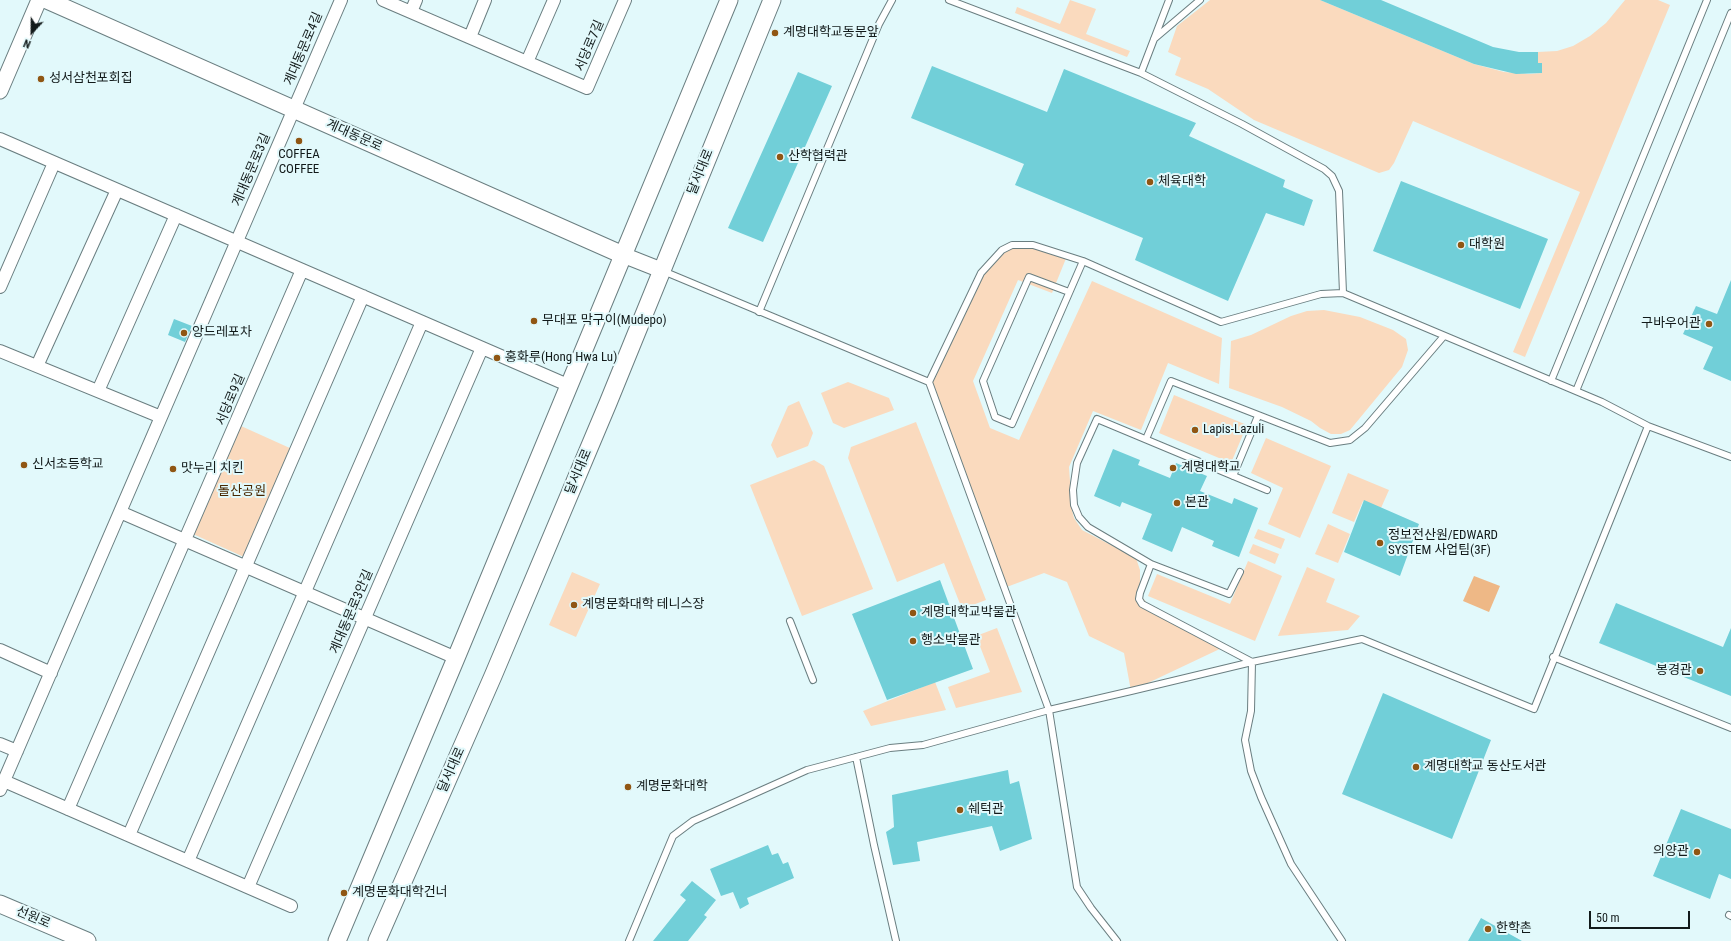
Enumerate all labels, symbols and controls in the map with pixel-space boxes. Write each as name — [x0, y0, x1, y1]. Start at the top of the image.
street label: 계대동문로4길 — [282, 10, 326, 88]
north arrow — [12, 12, 52, 52]
street label: 서당로7길 — [572, 18, 608, 74]
place label: 계명대학교동문앞 — [783, 25, 879, 41]
marker: 계명대학교동문앞 — [770, 28, 780, 38]
text: N — [22, 36, 33, 51]
place label: 성서삼천포회집 — [49, 71, 133, 87]
marker: 성서삼천포회집 — [36, 74, 46, 84]
street label: 계대동문로 — [324, 117, 384, 155]
street label: 계대동문로3길 — [230, 131, 274, 209]
marker: COFFEA COFFEE — [294, 136, 304, 146]
place label: COFFEA COFFEE — [278, 147, 320, 178]
street label: 달서대로 — [685, 147, 717, 197]
place label: 산학협력관 — [788, 149, 848, 165]
marker: 산학협력관 — [775, 152, 785, 162]
place label: 체육대학 — [1158, 174, 1206, 190]
marker: 체육대학 — [1145, 177, 1155, 187]
place label: 대학원 — [1469, 237, 1505, 253]
marker: 대학원 — [1456, 240, 1466, 250]
place label: 무대포 막구이(Mudepo) — [542, 313, 667, 329]
marker: 무대포 막구이(Mudepo) — [529, 316, 539, 326]
place label: 구바우어관 — [1641, 316, 1701, 332]
marker: 구바우어관 — [1704, 319, 1714, 329]
place label: 앙드레포차 — [192, 325, 252, 341]
marker: 앙드레포차 — [179, 328, 189, 338]
place label: 홍화루(Hong Hwa Lu) — [505, 350, 617, 366]
marker: 홍화루(Hong Hwa Lu) — [492, 353, 502, 363]
street label: 서당로9길 — [213, 372, 249, 428]
place label: Lapis-Lazuli — [1203, 422, 1264, 438]
marker: Lapis-Lazuli — [1190, 425, 1200, 435]
street label: 달서대로 — [562, 447, 596, 497]
place label: 신서초등학교 — [32, 457, 104, 473]
marker: 신서초등학교 — [19, 460, 29, 470]
place label: 계명대학교 — [1181, 460, 1241, 476]
place label: 맛누리 치킨 — [181, 461, 244, 477]
marker: 계명대학교 — [1168, 463, 1178, 473]
marker: 맛누리 치킨 — [168, 464, 178, 474]
park label: 돌산공원 — [218, 484, 266, 500]
place label: 본관 — [1185, 495, 1209, 511]
marker: 본관 — [1172, 498, 1182, 508]
place label: 정보전산원/EDWARD SYSTEM 사업팀(3F) — [1388, 528, 1498, 559]
marker: 정보전산원/EDWARD SYSTEM 사업팀(3F) — [1375, 538, 1385, 548]
street label: 계대동문로3안길 — [327, 567, 377, 657]
place label: 계명문화대학 테니스장 — [582, 597, 705, 613]
marker: 계명문화대학 테니스장 — [569, 600, 579, 610]
place label: 계명대학교박물관 — [921, 605, 1017, 621]
marker: 계명대학교박물관 — [908, 608, 918, 618]
place label: 행소박물관 — [921, 633, 981, 649]
marker: 행소박물관 — [908, 636, 918, 646]
place label: 봉경관 — [1656, 663, 1692, 679]
marker: 봉경관 — [1695, 666, 1705, 676]
street label: 달서대로 — [435, 745, 469, 795]
place label: 계명대학교 동산도서관 — [1424, 759, 1547, 775]
marker: 계명대학교 동산도서관 — [1411, 762, 1421, 772]
place label: 계명문화대학 — [636, 779, 708, 795]
marker: 계명문화대학 — [623, 782, 633, 792]
place label: 쉐턱관 — [968, 802, 1004, 818]
marker: 쉐턱관 — [955, 805, 965, 815]
place label: 의양관 — [1653, 844, 1689, 860]
marker: 의양관 — [1692, 847, 1702, 857]
place label: 계명문화대학건너 — [352, 885, 448, 901]
marker: 계명문화대학건너 — [339, 888, 349, 898]
scale bar — [1591, 903, 1692, 929]
street label: 선원로 — [13, 904, 53, 932]
text: 50 m — [1596, 911, 1620, 925]
place label: 한학촌 — [1496, 921, 1532, 937]
marker: 한학촌 — [1483, 924, 1493, 934]

